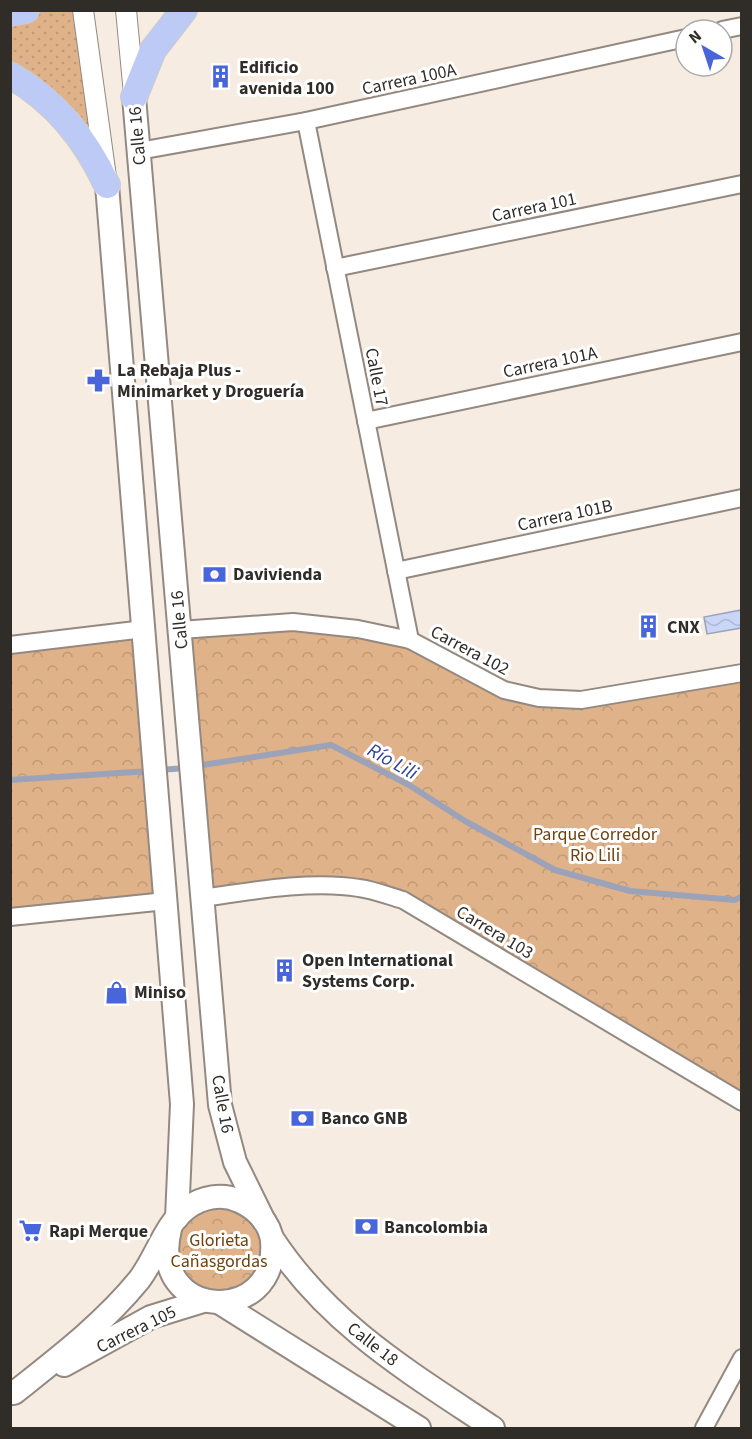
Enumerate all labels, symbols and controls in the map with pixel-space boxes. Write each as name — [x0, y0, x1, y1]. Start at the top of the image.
north arrow — [674, 18, 734, 78]
text: N — [684, 25, 706, 49]
place label: Edificio avenida 100 — [239, 55, 334, 101]
street label: Carrera 100A — [360, 57, 459, 102]
building icon: Edificio avenida 100 — [208, 64, 234, 90]
street label: Calle 16 — [122, 105, 153, 166]
street label: Carrera 101 — [489, 186, 579, 229]
street label: Carrera 101A — [501, 340, 600, 385]
street label: Calle 17 — [359, 346, 394, 408]
place label: La Rebaja Plus - Minimarket y Droguería — [117, 358, 304, 404]
pharmacy icon: La Rebaja Plus - Minimarket y Droguería — [86, 367, 112, 393]
street label: Carrera 101B — [515, 493, 615, 538]
bank icon: Davivienda — [202, 561, 228, 587]
place label: Davivienda — [233, 562, 322, 587]
street label: Calle 16 — [164, 589, 195, 650]
building icon: CNX — [636, 614, 662, 640]
place label: CNX — [667, 615, 700, 640]
street label: Carrera 102 — [426, 619, 514, 682]
water label: Río Lili — [362, 737, 423, 787]
park label: Parque Corredor Rio Lili — [533, 822, 658, 868]
street label: Carrera 103 — [451, 900, 538, 965]
place label: Open International Systems Corp. — [302, 948, 453, 994]
building icon: Open International Systems Corp. — [271, 957, 297, 983]
shop icon: Miniso — [103, 979, 129, 1005]
place label: Miniso — [134, 980, 186, 1005]
street label: Calle 16 — [205, 1073, 240, 1135]
bank icon: Banco GNB — [290, 1105, 316, 1131]
place label: Banco GNB — [321, 1106, 408, 1131]
bank icon: Bancolombia — [353, 1214, 379, 1240]
place label: Bancolombia — [384, 1215, 488, 1240]
supermarket icon: Rapi Merque — [18, 1218, 44, 1244]
place label: Rapi Merque — [49, 1219, 148, 1244]
park label: Glorieta Cañasgordas — [170, 1228, 268, 1274]
street label: Carrera 105 — [92, 1299, 180, 1360]
street label: Calle 18 — [342, 1316, 404, 1372]

